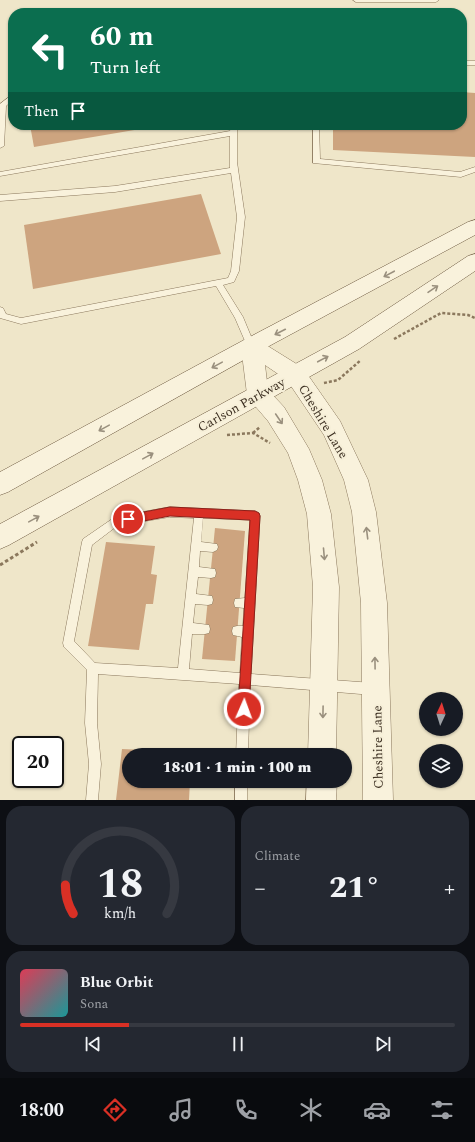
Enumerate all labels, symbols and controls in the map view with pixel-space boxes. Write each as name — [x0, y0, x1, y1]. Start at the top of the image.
text: 60 m — [90, 15, 154, 58]
icon: left — [24, 24, 76, 76]
text: Turn left — [90, 54, 161, 81]
text: Then — [24, 100, 59, 123]
icon: arrive — [67, 100, 89, 122]
one-way arrow — [383, 270, 395, 278]
one-way arrow — [427, 285, 438, 293]
one-way arrow — [274, 328, 286, 336]
one-way arrow — [317, 354, 329, 362]
one-way arrow — [211, 362, 223, 369]
street label: Carlson Parkway — [194, 372, 290, 437]
street label: Cheshire Lane — [293, 381, 353, 463]
one-way arrow — [275, 413, 283, 424]
one-way arrow — [98, 425, 110, 433]
one-way arrow — [142, 452, 154, 460]
pin — [111, 502, 145, 536]
icon: arrive — [117, 508, 139, 530]
one-way arrow — [28, 514, 40, 522]
one-way arrow — [363, 527, 371, 540]
one-way arrow — [320, 547, 327, 560]
one-way arrow — [371, 657, 379, 670]
position arrow — [223, 688, 265, 730]
north arrow — [419, 692, 463, 736]
map controls — [419, 692, 463, 788]
one-way arrow — [319, 705, 327, 718]
street label: Cheshire Lane — [367, 705, 389, 789]
speed limit sign: 20 — [12, 736, 64, 788]
button: layers — [419, 744, 463, 788]
text: 18:01 · 1 min · 100 m — [163, 756, 311, 779]
text: Climate — [255, 846, 300, 866]
text: 18 — [97, 852, 144, 915]
text: 21° — [329, 865, 380, 911]
text: − — [255, 872, 266, 905]
text: + — [444, 872, 455, 905]
text: km/h — [104, 902, 136, 924]
text: Blue Orbit — [80, 971, 153, 994]
text: Sona — [80, 994, 108, 1014]
icon: previous — [82, 1033, 104, 1055]
icon: pause — [227, 1033, 249, 1055]
icon: next — [372, 1033, 394, 1055]
icon: directions — [101, 1096, 129, 1124]
icon: music — [167, 1096, 195, 1124]
icon: phone — [232, 1096, 260, 1124]
icon: climate — [297, 1096, 325, 1124]
icon: car — [363, 1096, 391, 1124]
icon: filters — [428, 1096, 456, 1124]
text: 18:00 — [19, 1097, 64, 1124]

